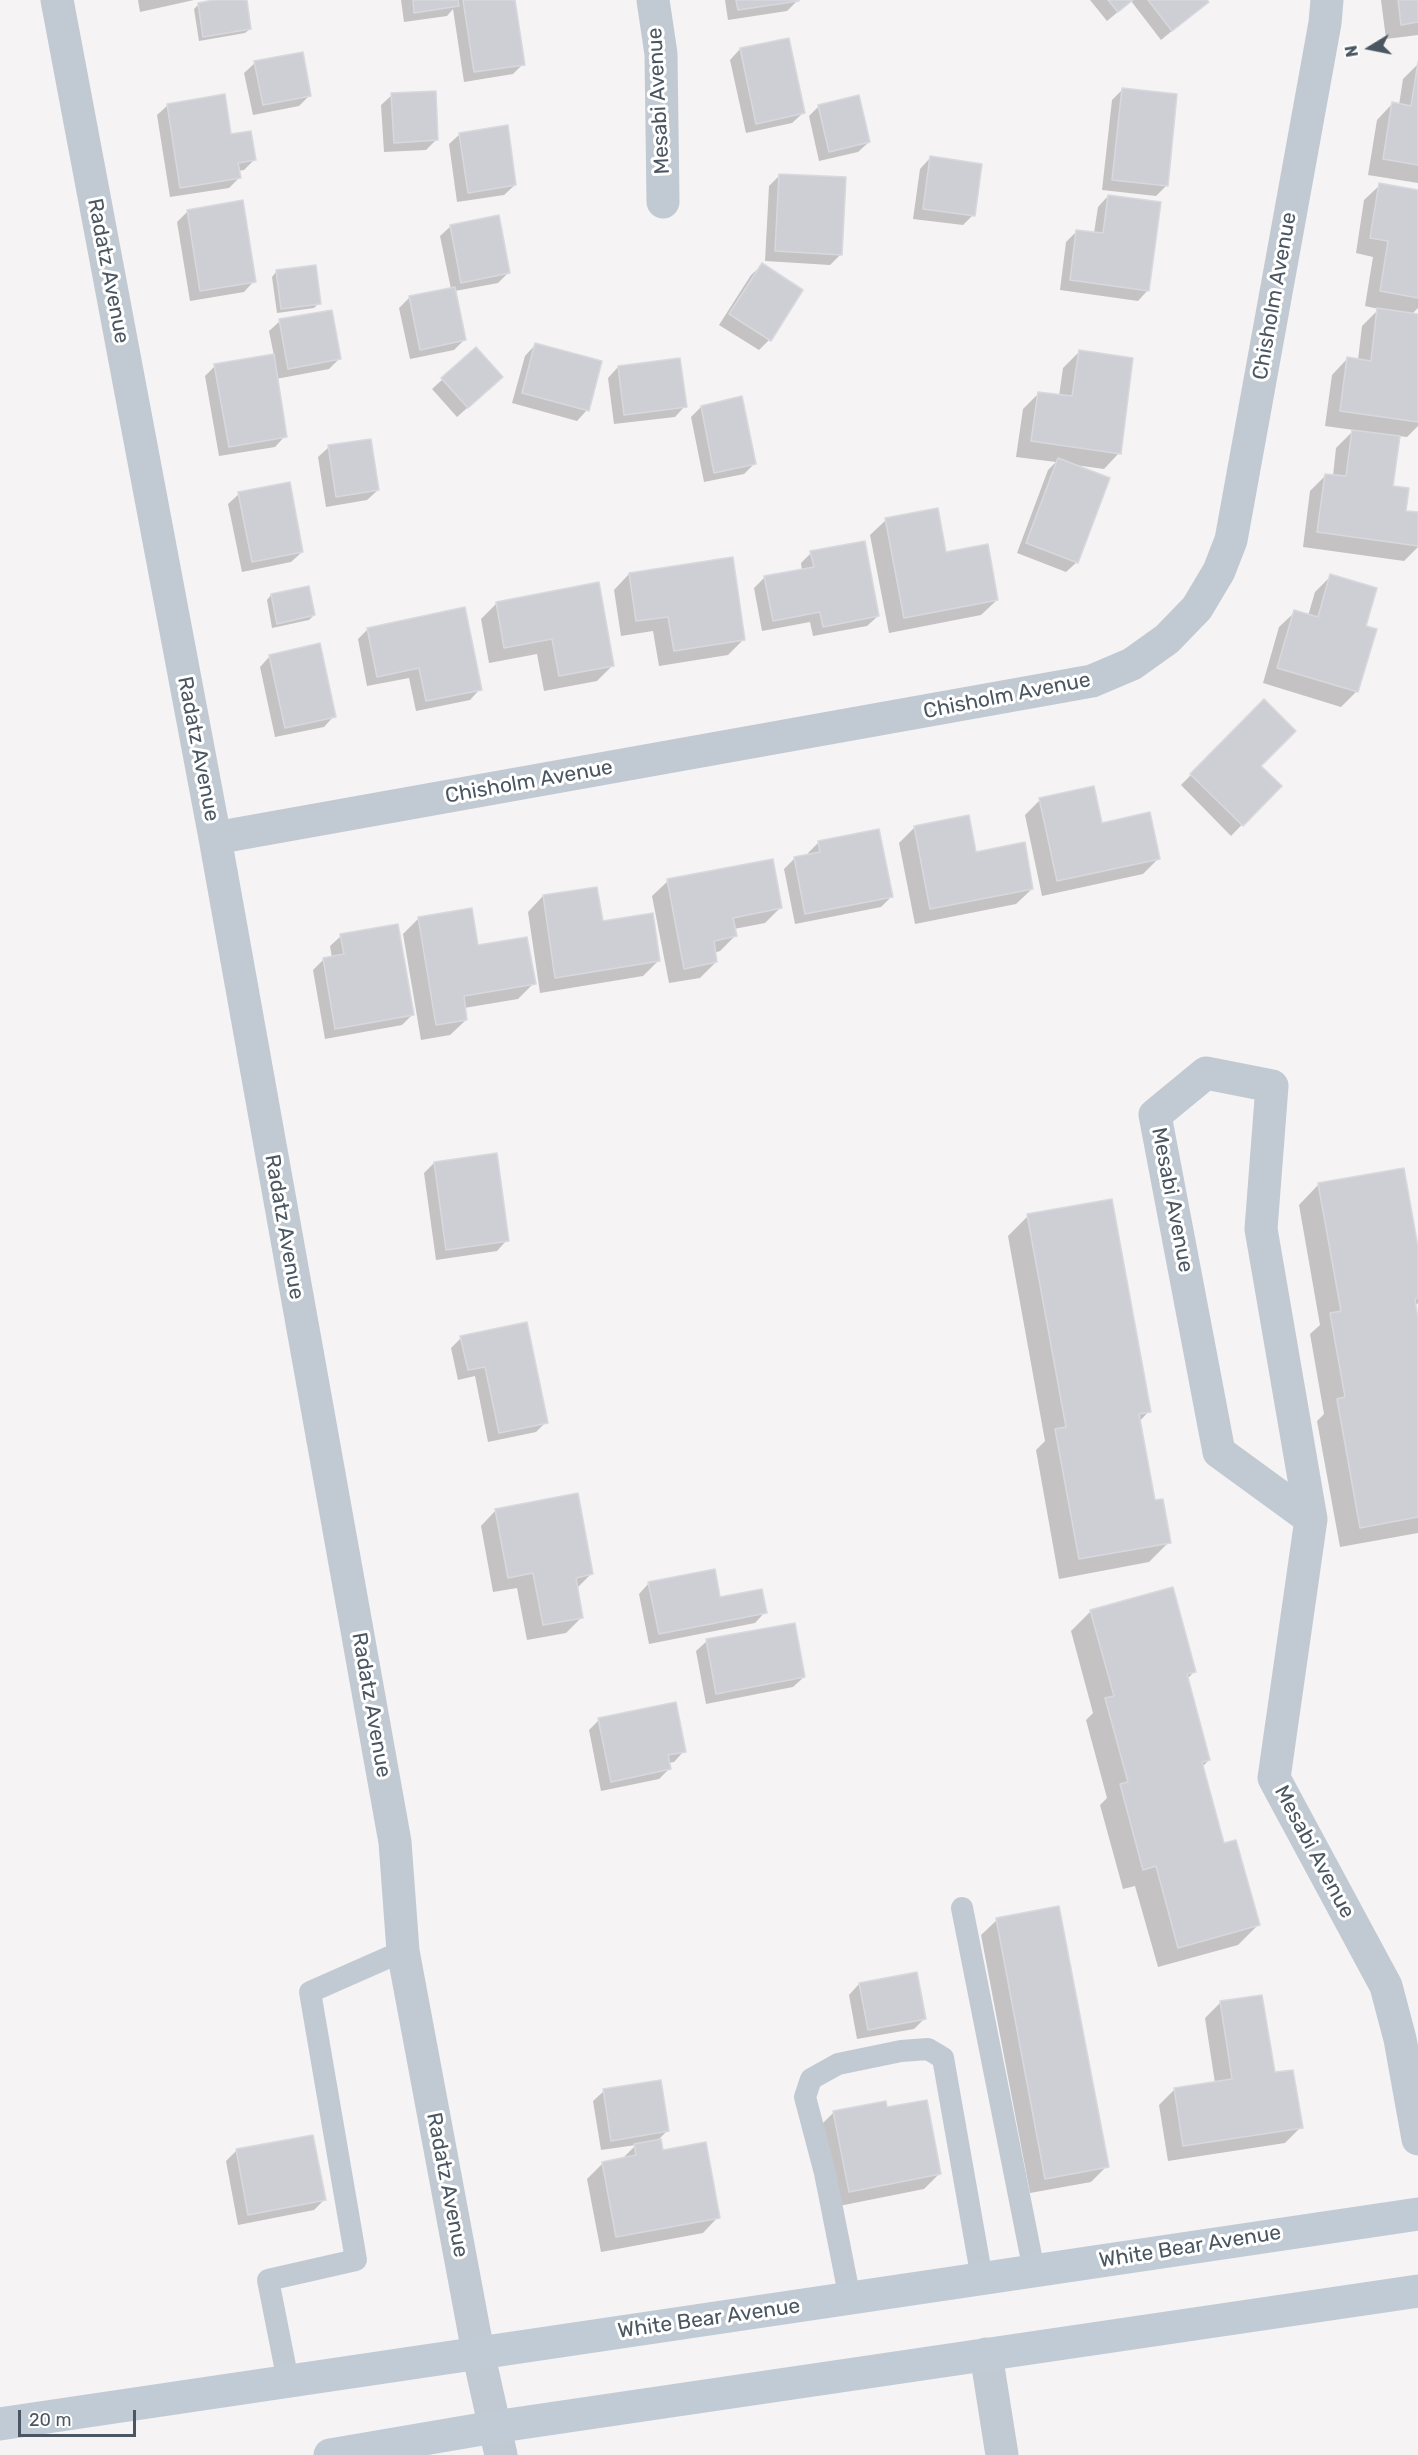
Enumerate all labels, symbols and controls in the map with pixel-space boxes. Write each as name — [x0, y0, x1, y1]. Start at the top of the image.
north arrow — [1340, 18, 1400, 78]
street label: Mesabi Avenue — [643, 27, 675, 175]
text: N — [1341, 44, 1362, 59]
street label: Radatz Avenue — [82, 196, 134, 346]
street label: Chisholm Avenue — [1248, 210, 1302, 382]
street label: Chisholm Avenue — [921, 667, 1093, 725]
street label: Radatz Avenue — [172, 674, 224, 824]
street label: Chisholm Avenue — [443, 755, 615, 809]
street label: Mesabi Avenue — [1146, 1125, 1198, 1275]
street label: Radatz Avenue — [259, 1152, 309, 1302]
street label: Radatz Avenue — [346, 1630, 396, 1780]
street label: Mesabi Avenue — [1268, 1781, 1360, 1923]
street label: Radatz Avenue — [421, 2110, 473, 2260]
street label: White Bear Avenue — [1097, 2220, 1283, 2274]
street label: White Bear Avenue — [616, 2294, 802, 2344]
scale bar — [21, 2398, 140, 2436]
text: 20 m — [29, 2409, 71, 2431]

